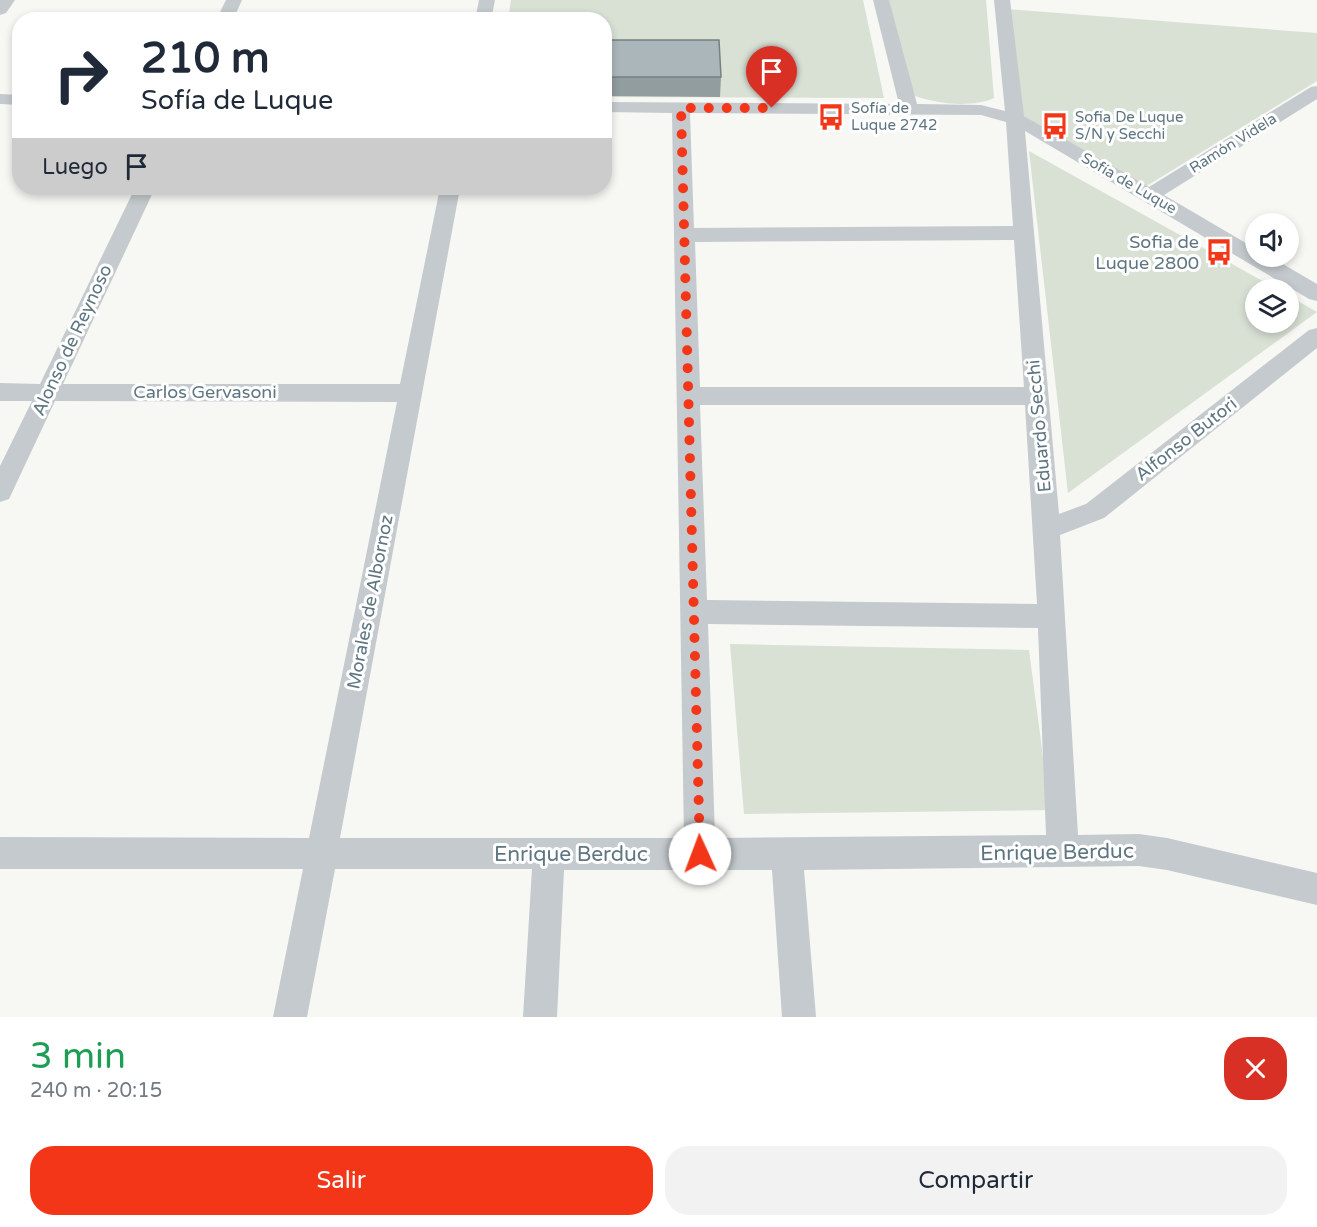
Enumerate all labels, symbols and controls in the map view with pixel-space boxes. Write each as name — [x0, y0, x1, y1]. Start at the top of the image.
text: 210 m — [141, 33, 270, 84]
icon: right — [42, 36, 120, 114]
pin — [746, 46, 797, 108]
icon: arrive — [755, 55, 788, 88]
text: Sofía de Luque — [141, 84, 333, 117]
place label: Sofía de Luque 2742 — [851, 99, 937, 134]
bus stop icon: Sofía de Luque 2742 — [816, 102, 846, 132]
place label: Sofia De Luque S/N y Secchi — [1075, 108, 1183, 143]
street label: Ramón Videla — [1186, 109, 1280, 177]
bus stop icon: Sofia De Luque S/N y Secchi — [1040, 111, 1070, 141]
street label: Sofía de Luque — [1078, 149, 1180, 217]
icon: arrive — [120, 150, 153, 183]
text: Luego — [42, 154, 108, 180]
map controls — [1245, 213, 1299, 333]
button: sound — [1245, 213, 1299, 267]
place label: Sofia de Luque 2800 — [1095, 231, 1199, 274]
bus stop icon: Sofia de Luque 2800 — [1204, 237, 1234, 267]
street label: Alonso de Reynoso — [27, 261, 117, 419]
button: layers — [1245, 279, 1299, 333]
street label: Eduardo Secchi — [1022, 359, 1056, 493]
street label: Carlos Gervasoni — [133, 381, 277, 403]
street label: Alfonso Butori — [1131, 393, 1241, 485]
street label: Morales de Albornoz — [342, 513, 398, 691]
position arrow — [668, 822, 732, 886]
street label: Enrique Berduc — [980, 839, 1134, 866]
street label: Enrique Berduc — [494, 842, 648, 867]
text: 3 min — [30, 1035, 126, 1078]
button: close — [1224, 1037, 1287, 1100]
text: 240 m · 20:15 — [30, 1079, 162, 1103]
button: Salir — [30, 1146, 653, 1215]
button: Compartir — [665, 1146, 1287, 1215]

